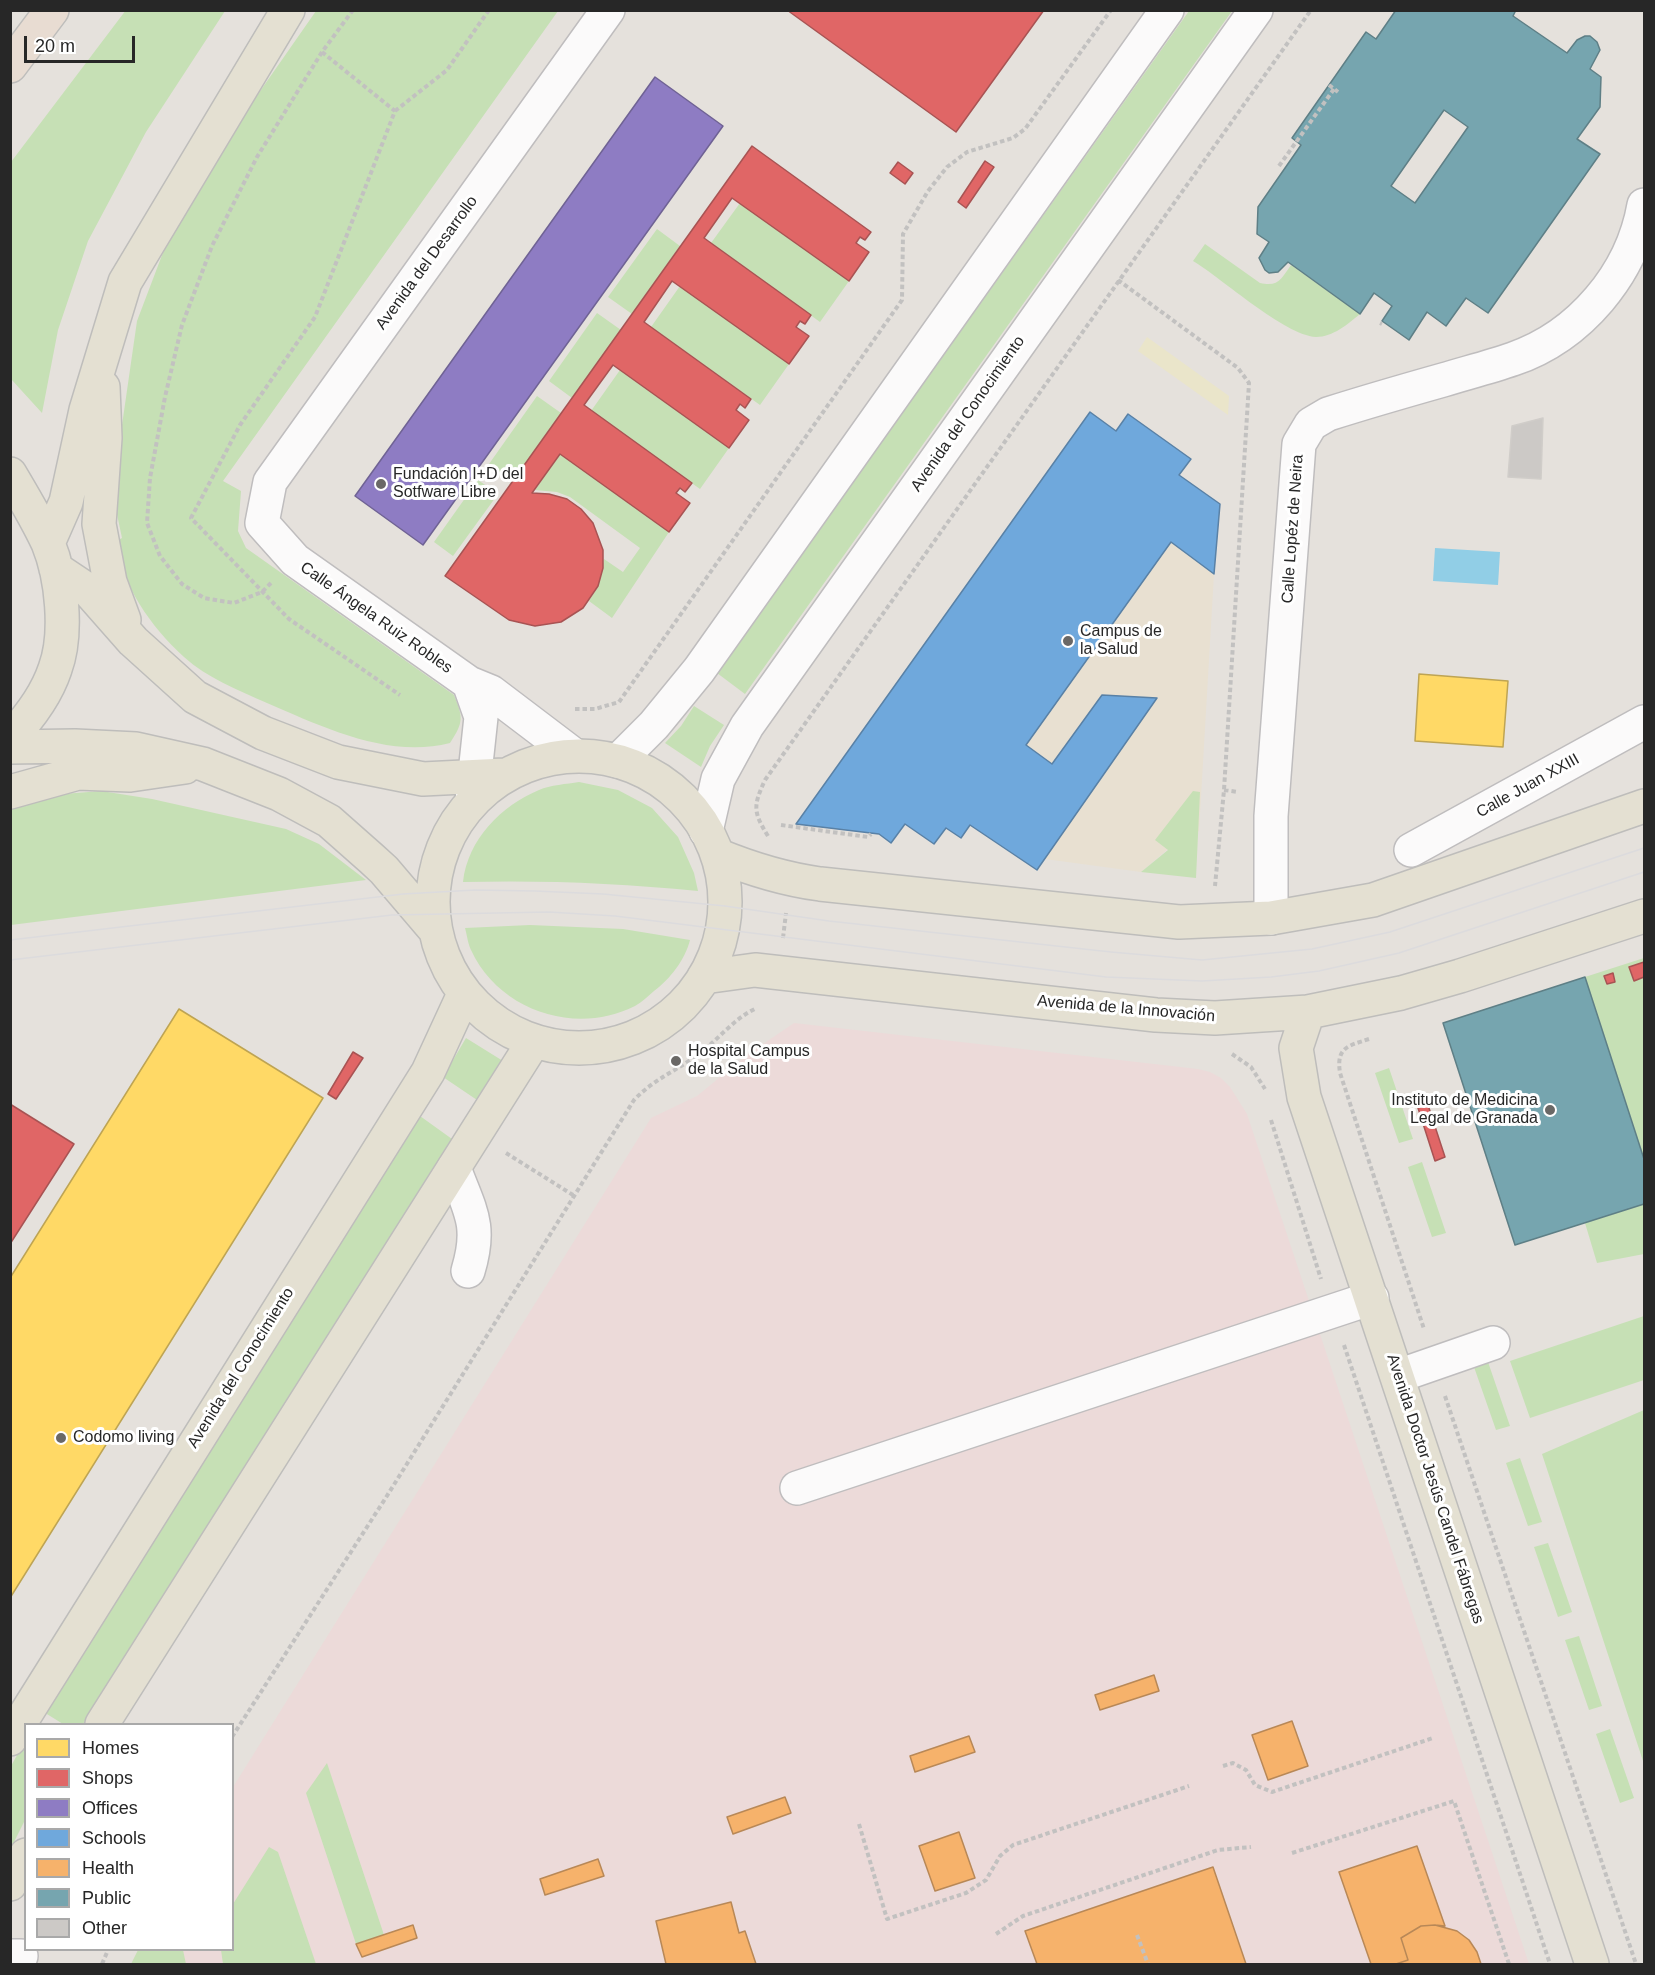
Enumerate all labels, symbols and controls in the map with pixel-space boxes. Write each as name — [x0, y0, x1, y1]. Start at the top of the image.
scale bar — [27, 24, 138, 62]
text: 20 m — [35, 36, 75, 56]
street label: Avenida del Desarrollo — [372, 192, 482, 334]
street label: Avenida del Conocimiento — [907, 332, 1029, 496]
street label: Calle Lopéz de Neira — [1278, 454, 1308, 604]
place label: Fundación I+D del Sotfware Libre — [393, 465, 523, 503]
marker: Fundación I+D del Sotfware Libre — [374, 477, 388, 491]
street label: Calle Ángela Ruiz Robles — [296, 558, 456, 678]
place label: Campus de la Salud — [1080, 622, 1162, 660]
marker: Campus de la Salud — [1061, 634, 1075, 648]
street label: Calle Juan XXIII — [1473, 750, 1583, 822]
street label: Avenida de la Innovación — [1036, 992, 1216, 1026]
place label: Hospital Campus de la Salud — [688, 1042, 810, 1080]
marker: Hospital Campus de la Salud — [669, 1054, 683, 1068]
place label: Instituto de Medicina Legal de Granada — [1391, 1091, 1538, 1129]
marker: Instituto de Medicina Legal de Granada — [1543, 1103, 1557, 1117]
street label: Avenida del Conocimiento — [184, 1284, 298, 1452]
street label: Avenida Doctor Jesús Candel Fábregas — [1382, 1352, 1488, 1626]
place label: Codomo living — [73, 1428, 174, 1448]
marker: Codomo living — [54, 1431, 68, 1445]
legend — [24, 1723, 234, 1951]
text: Homes — [82, 1738, 139, 1758]
text: Shops — [82, 1768, 133, 1788]
text: Offices — [82, 1798, 138, 1818]
text: Schools — [82, 1828, 146, 1848]
text: Health — [82, 1858, 134, 1878]
text: Public — [82, 1888, 131, 1908]
text: Other — [82, 1918, 127, 1938]

